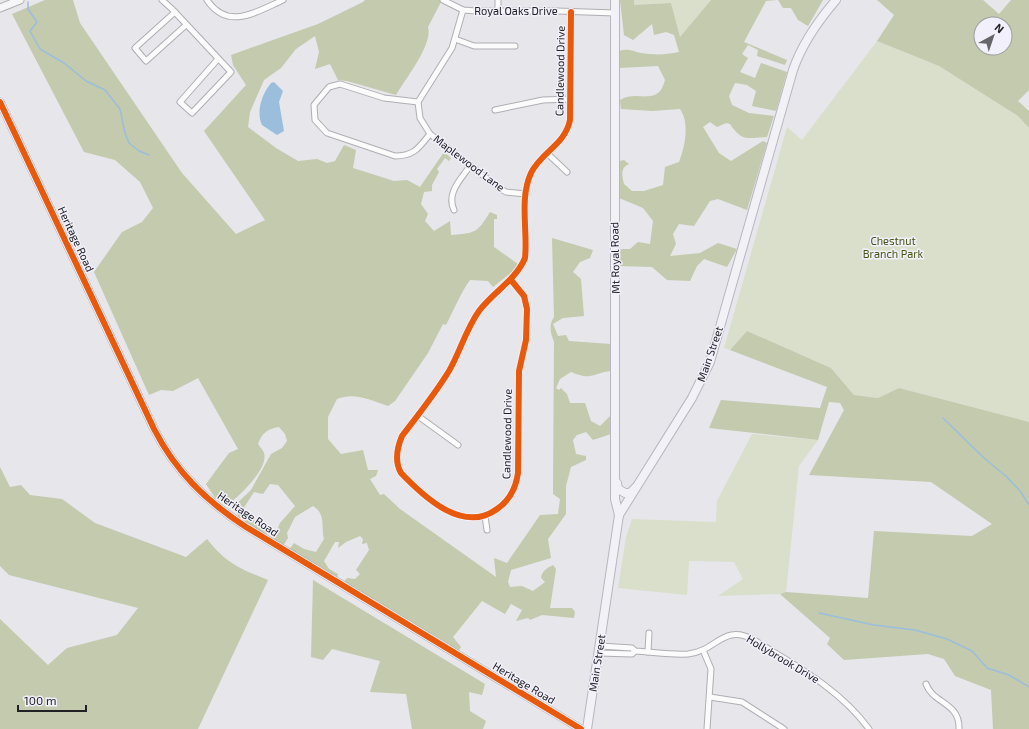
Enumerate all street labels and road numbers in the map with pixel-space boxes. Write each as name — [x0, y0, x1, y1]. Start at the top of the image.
street label: Royal Oaks Drive — [474, 4, 558, 17]
street label: Candlewood Drive — [552, 26, 567, 116]
street label: Maplewood Lane — [431, 132, 507, 194]
street label: Heritage Road — [56, 204, 97, 273]
street label: Mt Royal Road — [607, 222, 622, 294]
street label: Main Street — [694, 324, 725, 383]
street label: Candlewood Drive — [499, 389, 514, 479]
street label: Heritage Road — [215, 489, 281, 539]
street label: Hollybrook Drive — [744, 632, 822, 686]
street label: Main Street — [586, 633, 607, 692]
street label: Heritage Road — [491, 659, 558, 706]

